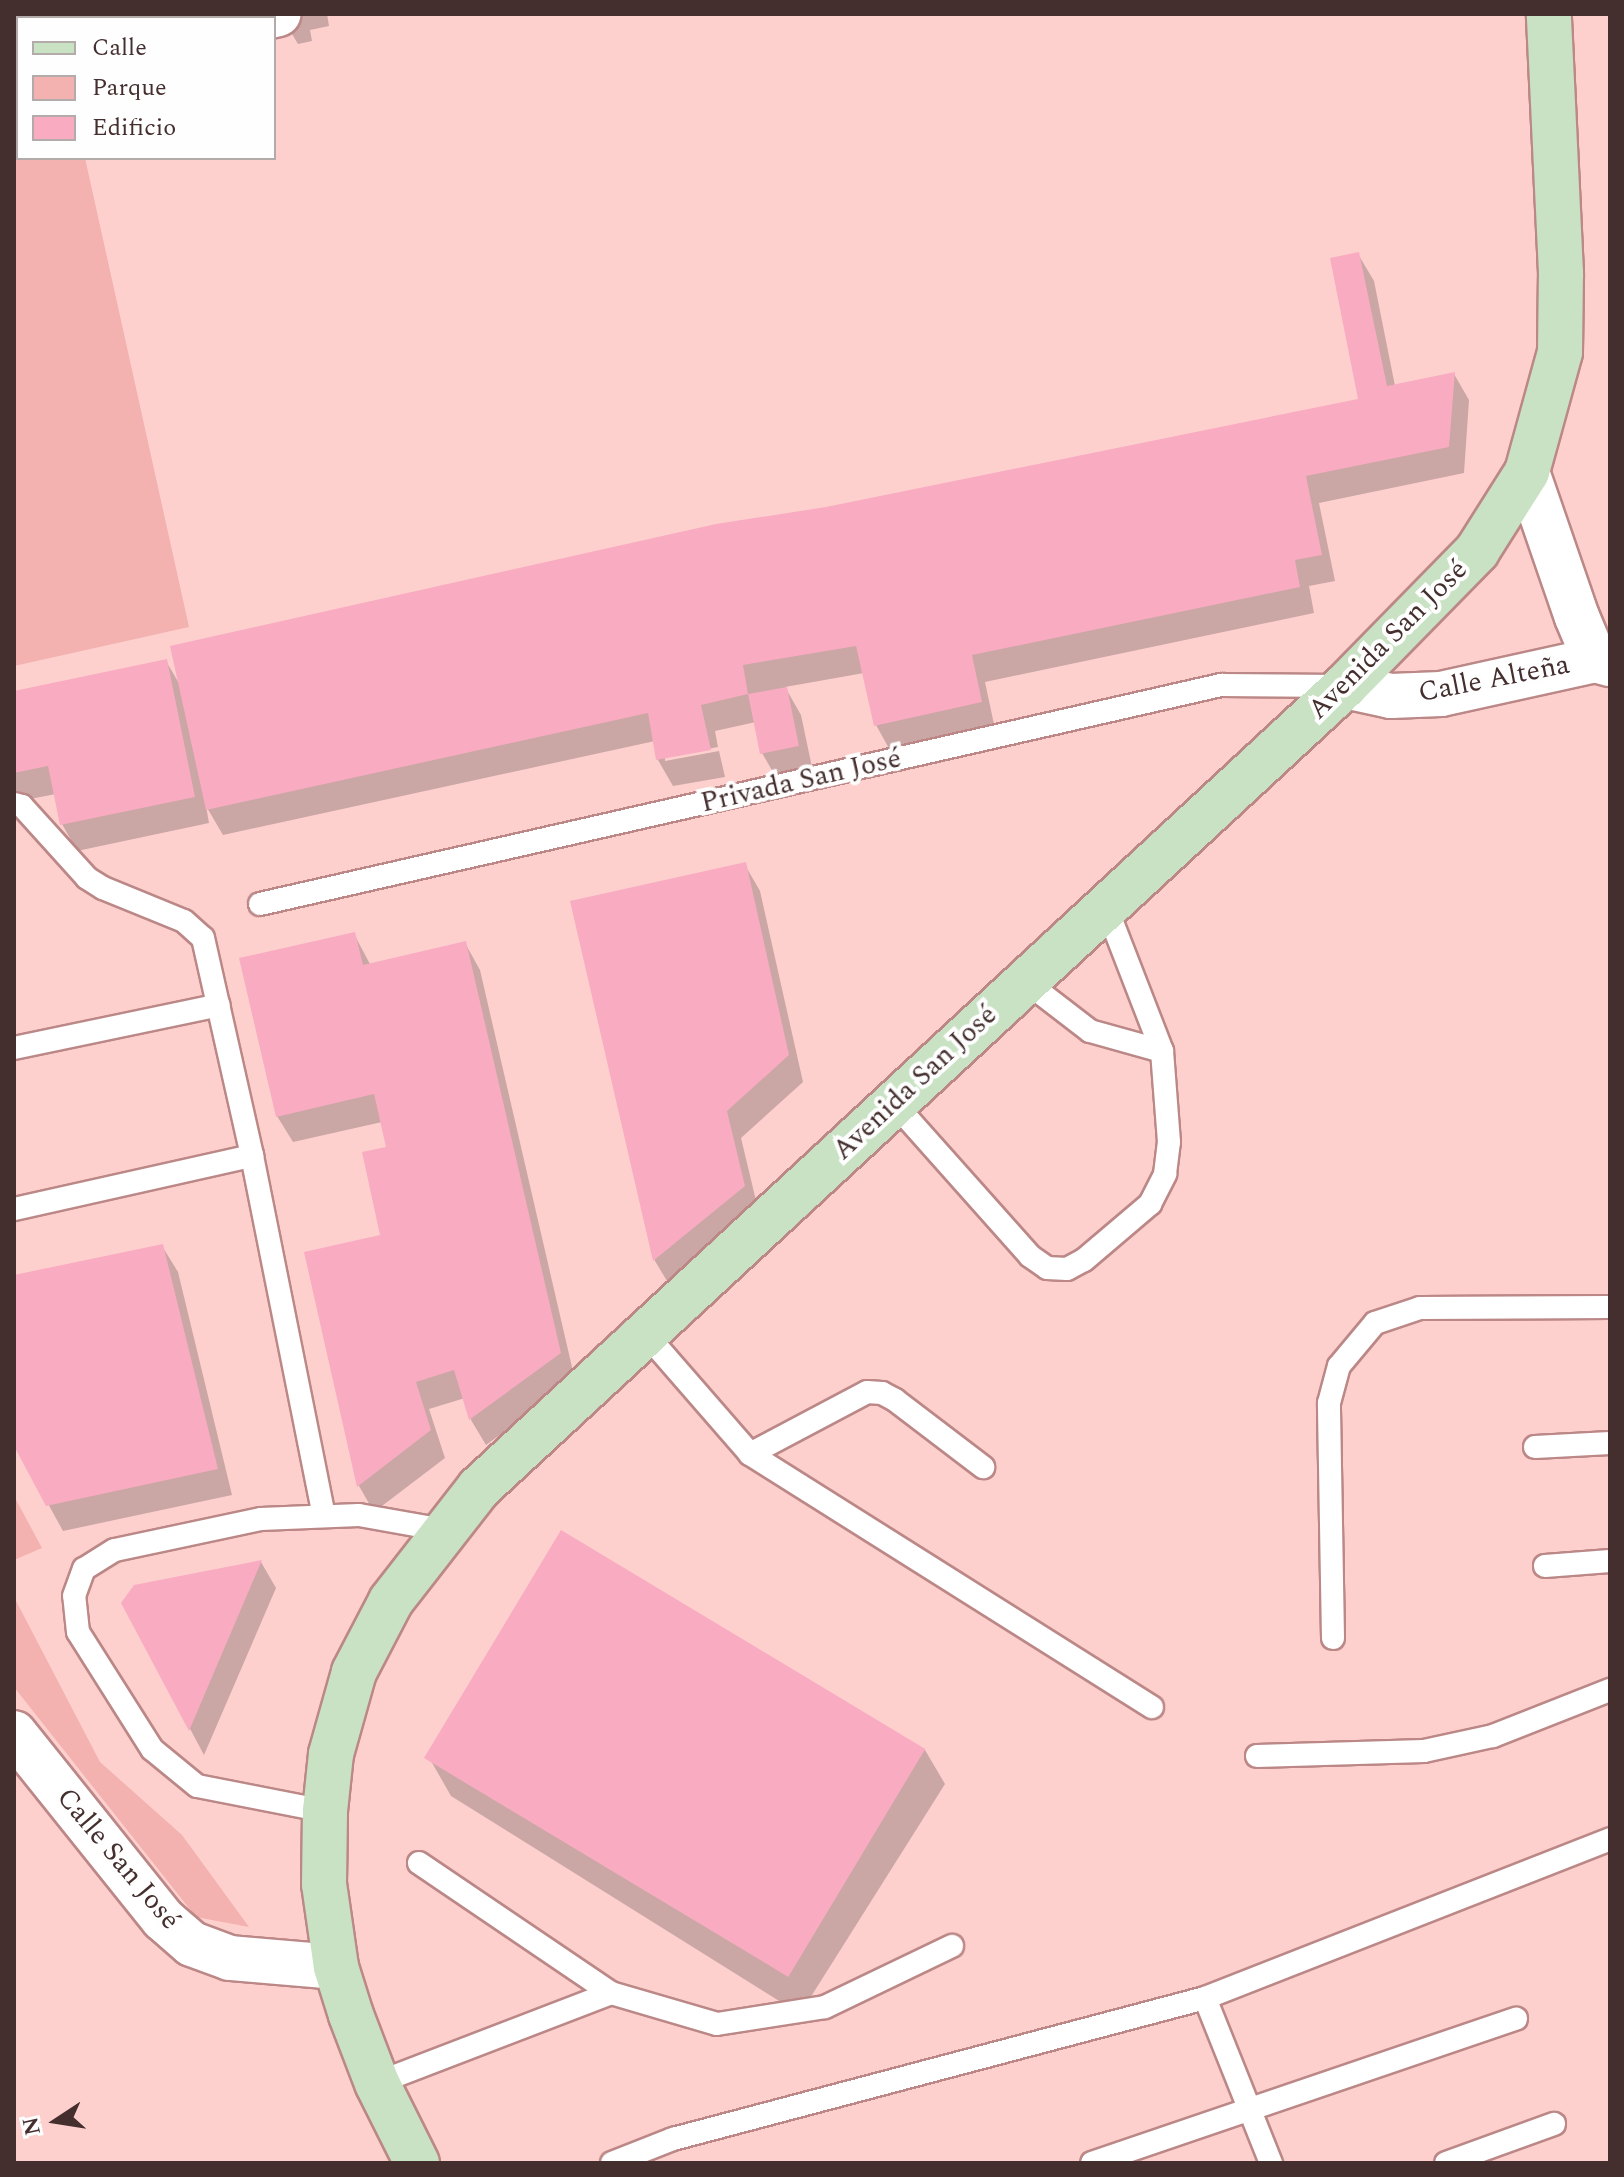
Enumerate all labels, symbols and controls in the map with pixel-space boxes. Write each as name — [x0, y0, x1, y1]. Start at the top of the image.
legend — [16, 16, 276, 160]
text: Calle — [92, 30, 147, 66]
text: Parque — [92, 70, 167, 106]
text: Edificio — [92, 110, 176, 146]
street label: Avenida San José — [1301, 553, 1475, 727]
street label: Calle Alteña — [1416, 648, 1572, 710]
street label: Privada San José — [698, 742, 904, 820]
street label: Avenida San José — [826, 999, 1004, 1167]
street label: Calle San José — [49, 1781, 187, 1937]
north arrow — [16, 2081, 96, 2161]
text: N — [14, 2114, 50, 2138]

